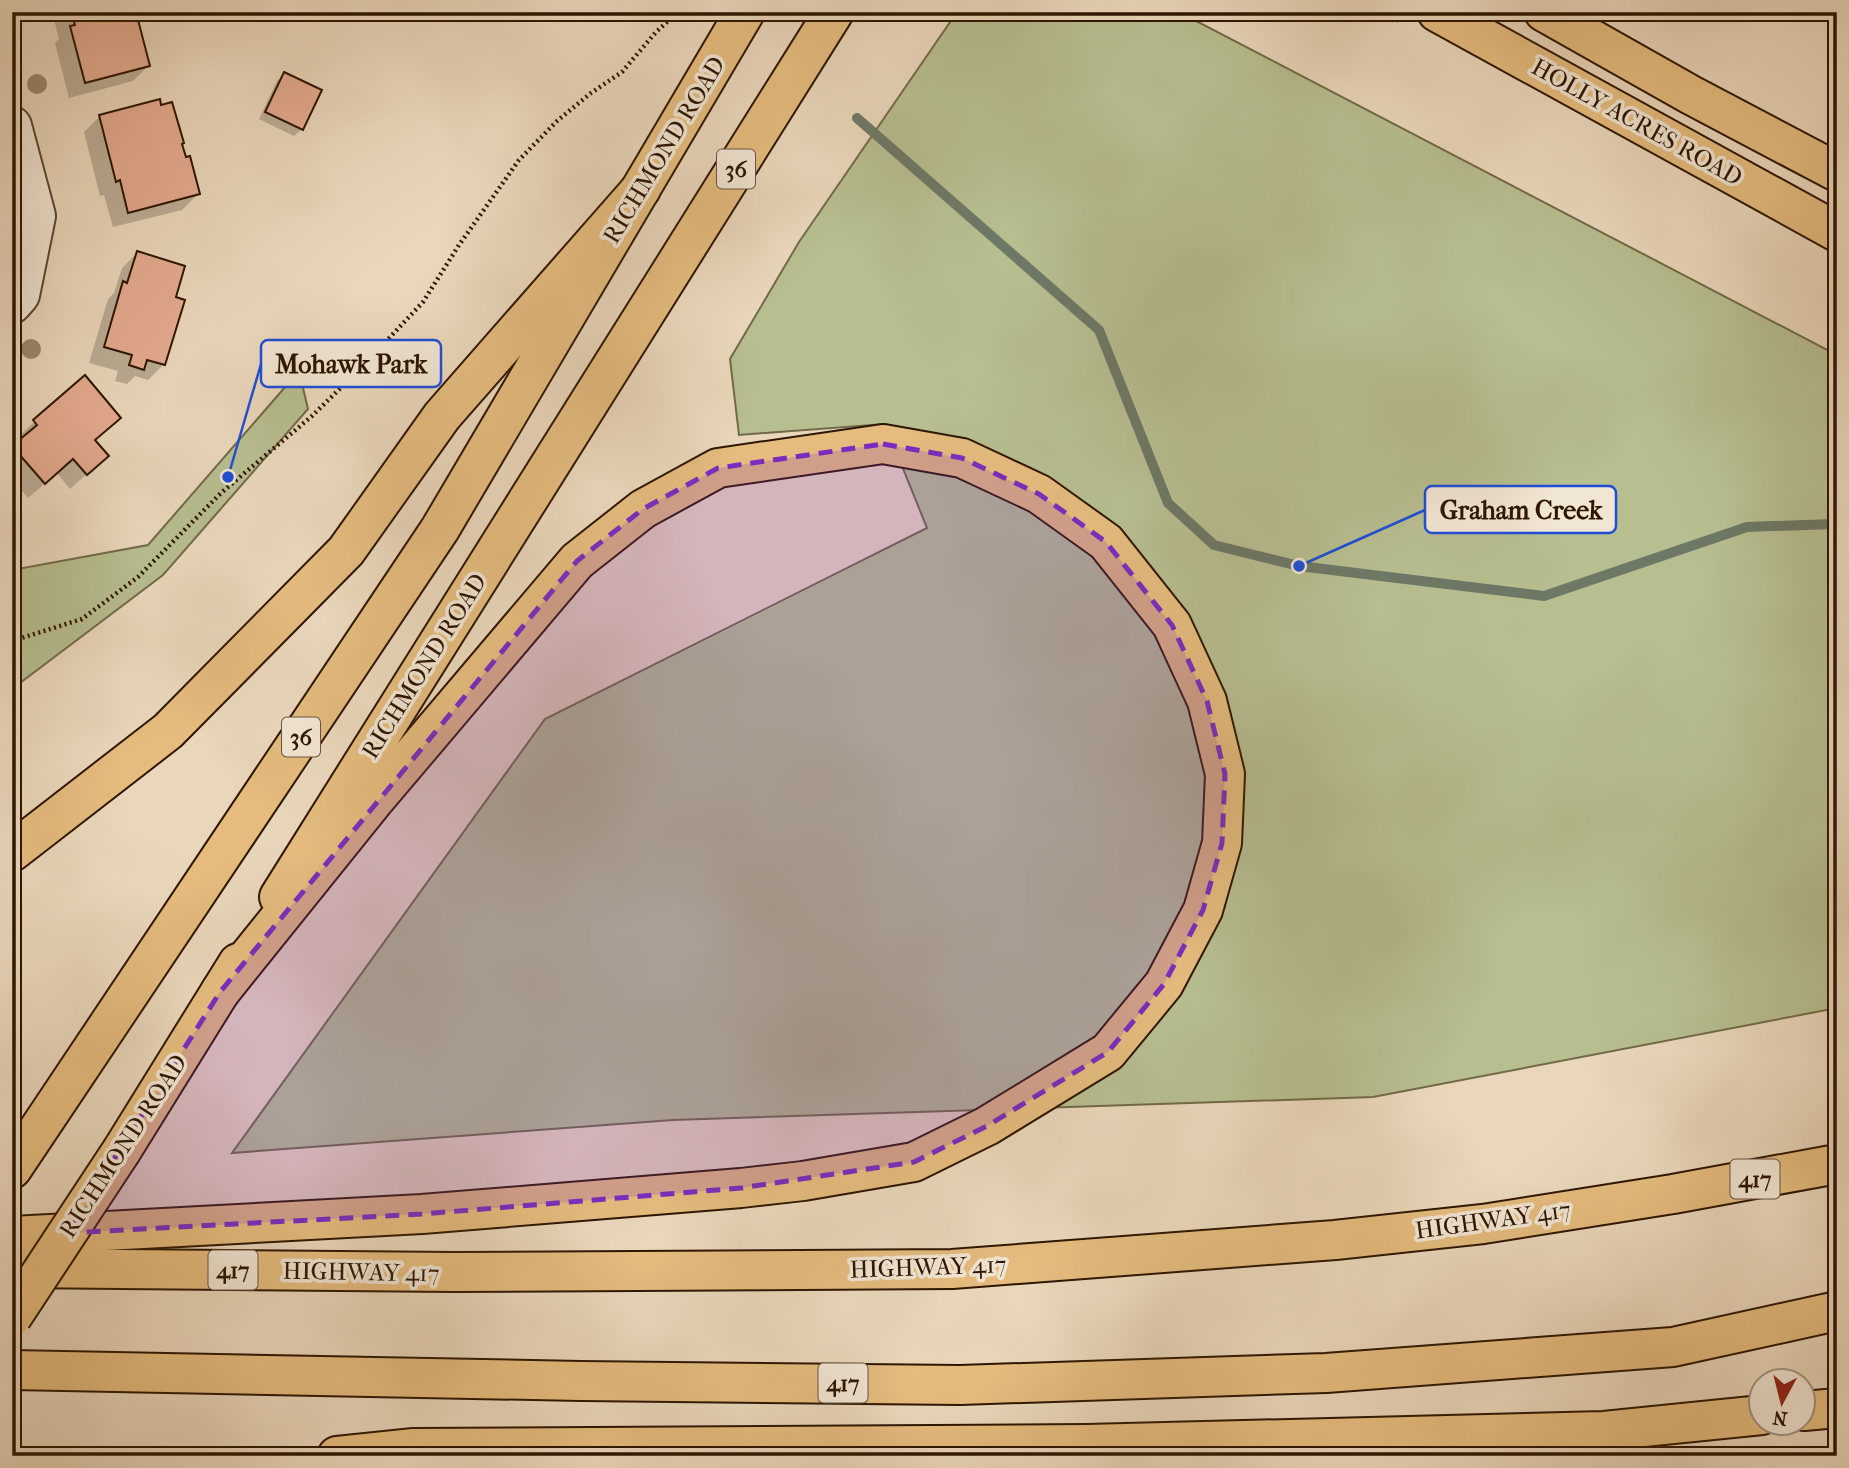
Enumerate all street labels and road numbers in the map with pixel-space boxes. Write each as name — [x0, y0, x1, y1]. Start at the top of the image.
street label: RICHMOND ROAD — [597, 52, 731, 248]
street label: HOLLY ACRES ROAD — [1527, 52, 1747, 192]
road number: 36 — [717, 150, 755, 188]
street label: RICHMOND ROAD — [356, 568, 492, 764]
road number: 36 — [282, 718, 320, 757]
street label: RICHMOND ROAD — [53, 1049, 193, 1243]
road number: 417 — [1730, 1160, 1780, 1198]
street label: HIGHWAY 417 — [1413, 1195, 1573, 1245]
road number: 417 — [208, 1250, 258, 1289]
street label: HIGHWAY 417 — [849, 1250, 1007, 1284]
street label: HIGHWAY 417 — [282, 1257, 440, 1287]
road number: 417 — [818, 1364, 868, 1402]

